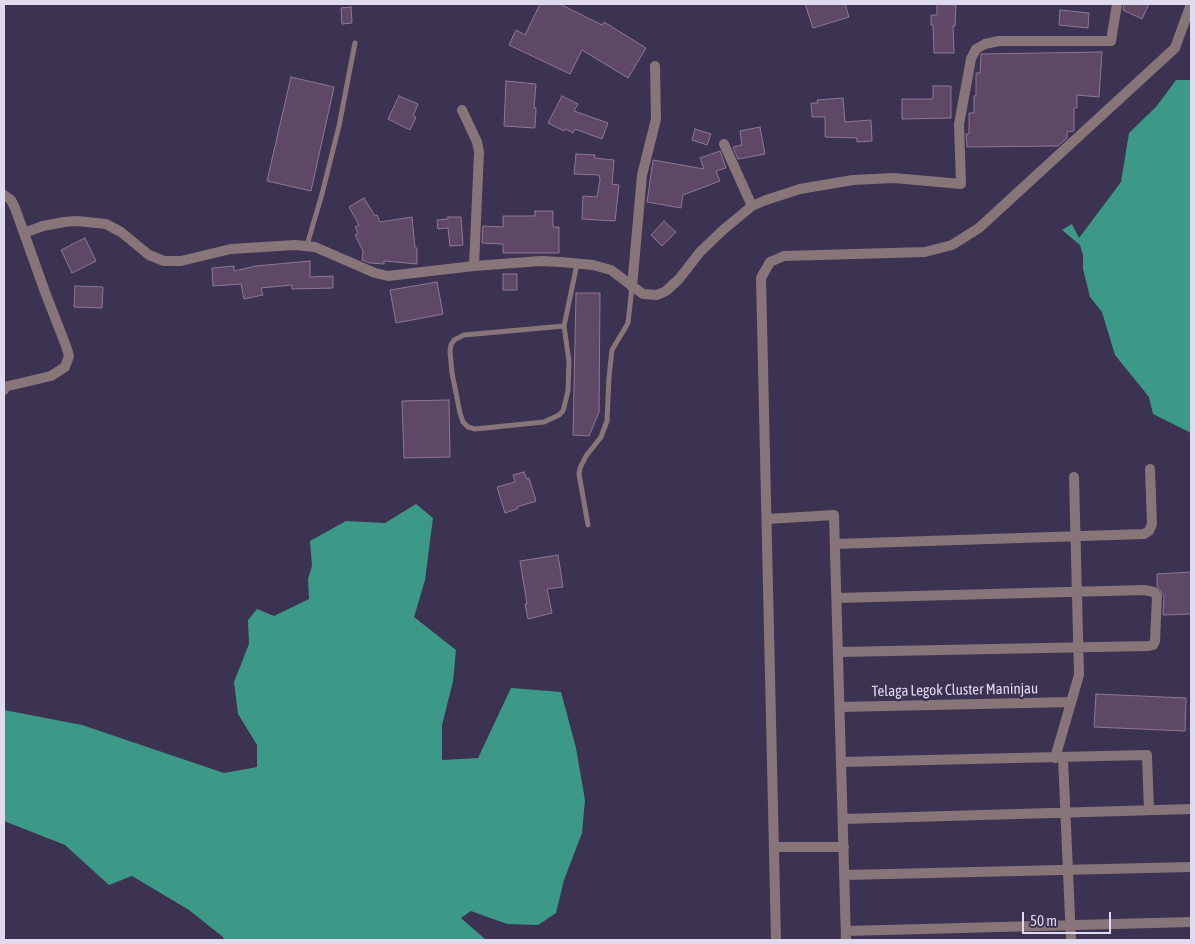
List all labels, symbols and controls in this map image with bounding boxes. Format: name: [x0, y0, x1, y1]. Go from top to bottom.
street label: Telaga Legok Cluster Maninjau: [872, 680, 1038, 700]
scale bar: [1025, 902, 1114, 934]
text: 50 m: [1030, 912, 1057, 929]

